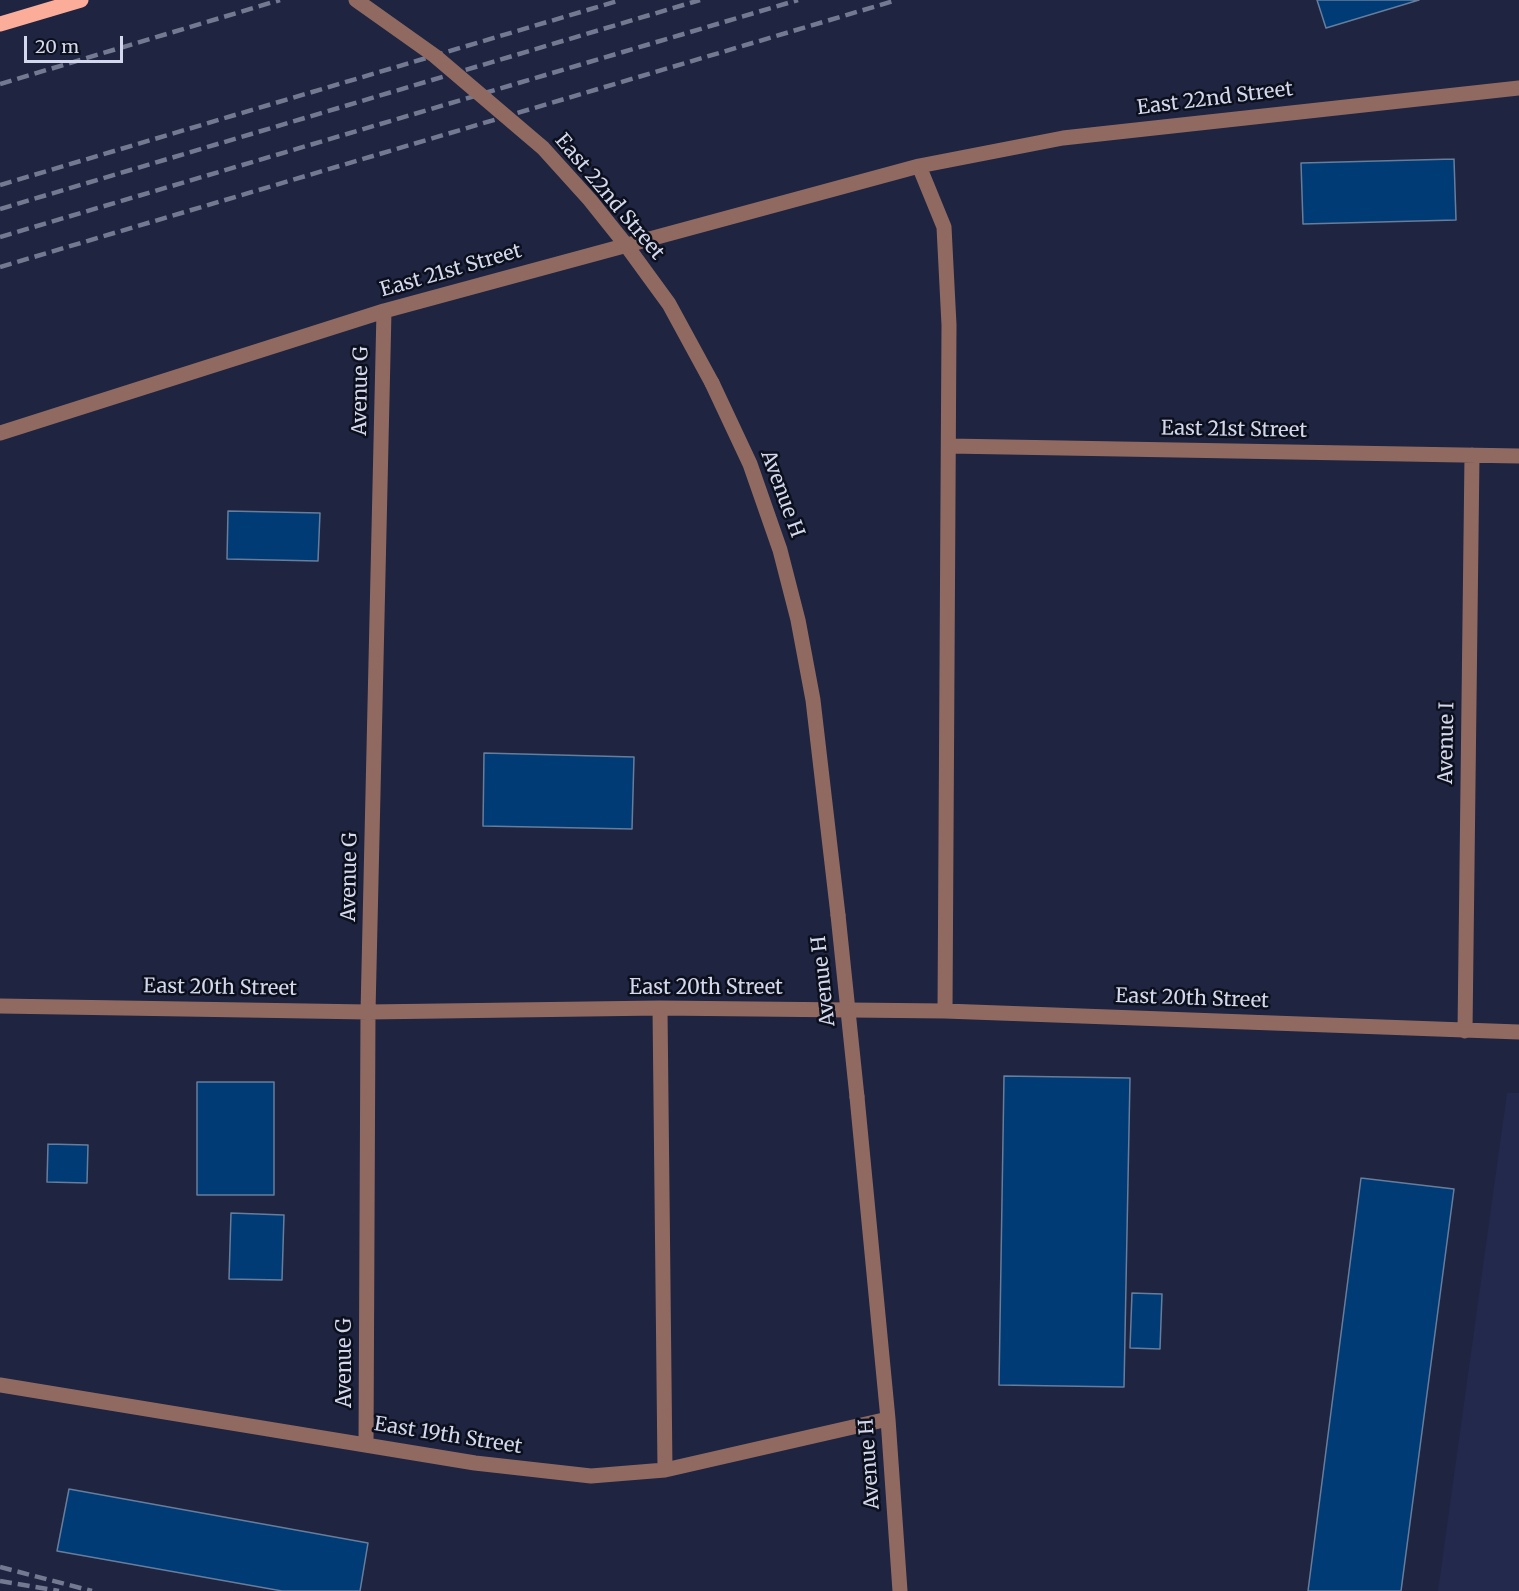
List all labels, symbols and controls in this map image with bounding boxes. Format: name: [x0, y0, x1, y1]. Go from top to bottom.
scale bar: [27, 24, 126, 62]
text: 20 m: [35, 35, 79, 58]
street label: East 22nd Street: [1136, 78, 1294, 120]
street label: East 22nd Street: [549, 129, 669, 265]
street label: East 21st Street: [377, 239, 525, 303]
street label: Avenue G: [348, 346, 374, 436]
street label: East 21st Street: [1161, 417, 1307, 443]
street label: Avenue H: [755, 447, 809, 541]
street label: Avenue I: [1434, 702, 1460, 784]
street label: Avenue G: [337, 832, 363, 922]
street label: Avenue H: [807, 934, 841, 1028]
street label: East 20th Street: [143, 975, 297, 1001]
street label: East 20th Street: [629, 976, 783, 1000]
street label: East 20th Street: [1115, 984, 1269, 1014]
street label: Avenue G: [333, 1318, 357, 1408]
street label: East 19th Street: [372, 1412, 524, 1460]
street label: Avenue H: [855, 1418, 885, 1510]

